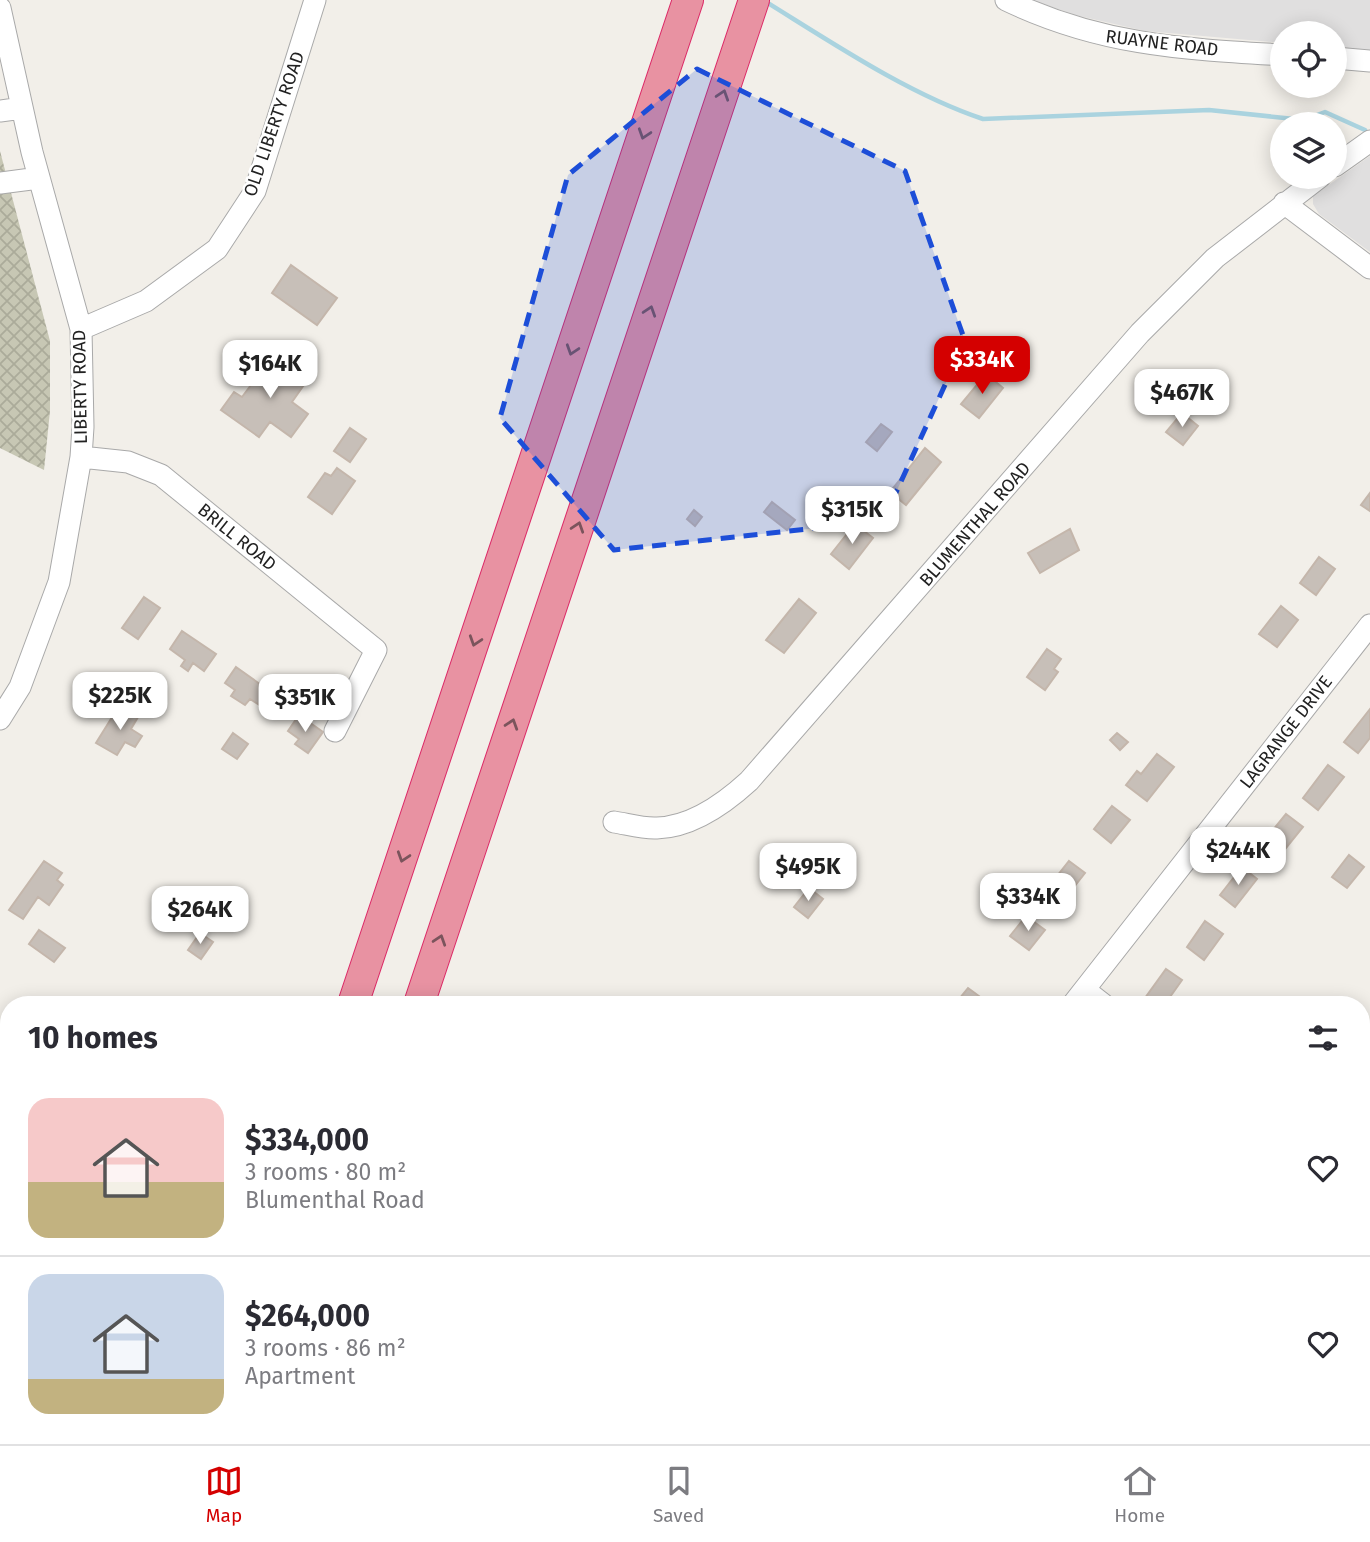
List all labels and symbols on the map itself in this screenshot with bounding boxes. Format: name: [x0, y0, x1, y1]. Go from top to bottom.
street label: RUAYNE ROAD: [1104, 25, 1220, 61]
street label: OLD LIBERTY ROAD: [239, 49, 309, 199]
one-way arrow: [714, 89, 729, 101]
one-way arrow: [637, 128, 652, 140]
one-way arrow: [642, 305, 657, 317]
street label: LIBERTY ROAD: [68, 330, 92, 444]
pin: $334K: [933, 336, 1031, 396]
pin: $164K: [221, 340, 319, 400]
one-way arrow: [565, 344, 580, 356]
pin: $467K: [1133, 370, 1231, 429]
street label: BLUMENTHAL ROAD: [915, 457, 1035, 591]
pin: $315K: [803, 486, 901, 546]
street label: BRILL ROAD: [193, 499, 281, 575]
one-way arrow: [570, 521, 584, 533]
one-way arrow: [468, 635, 483, 647]
street label: LAGRANGE DRIVE: [1235, 671, 1337, 793]
pin: $225K: [71, 672, 169, 732]
pin: $351K: [256, 674, 354, 734]
one-way arrow: [504, 718, 519, 730]
pin: $244K: [1189, 828, 1287, 887]
pin: $495K: [759, 844, 857, 903]
one-way arrow: [396, 851, 411, 863]
pin: $334K: [979, 874, 1077, 933]
pin: $264K: [151, 886, 249, 946]
one-way arrow: [432, 934, 446, 946]

